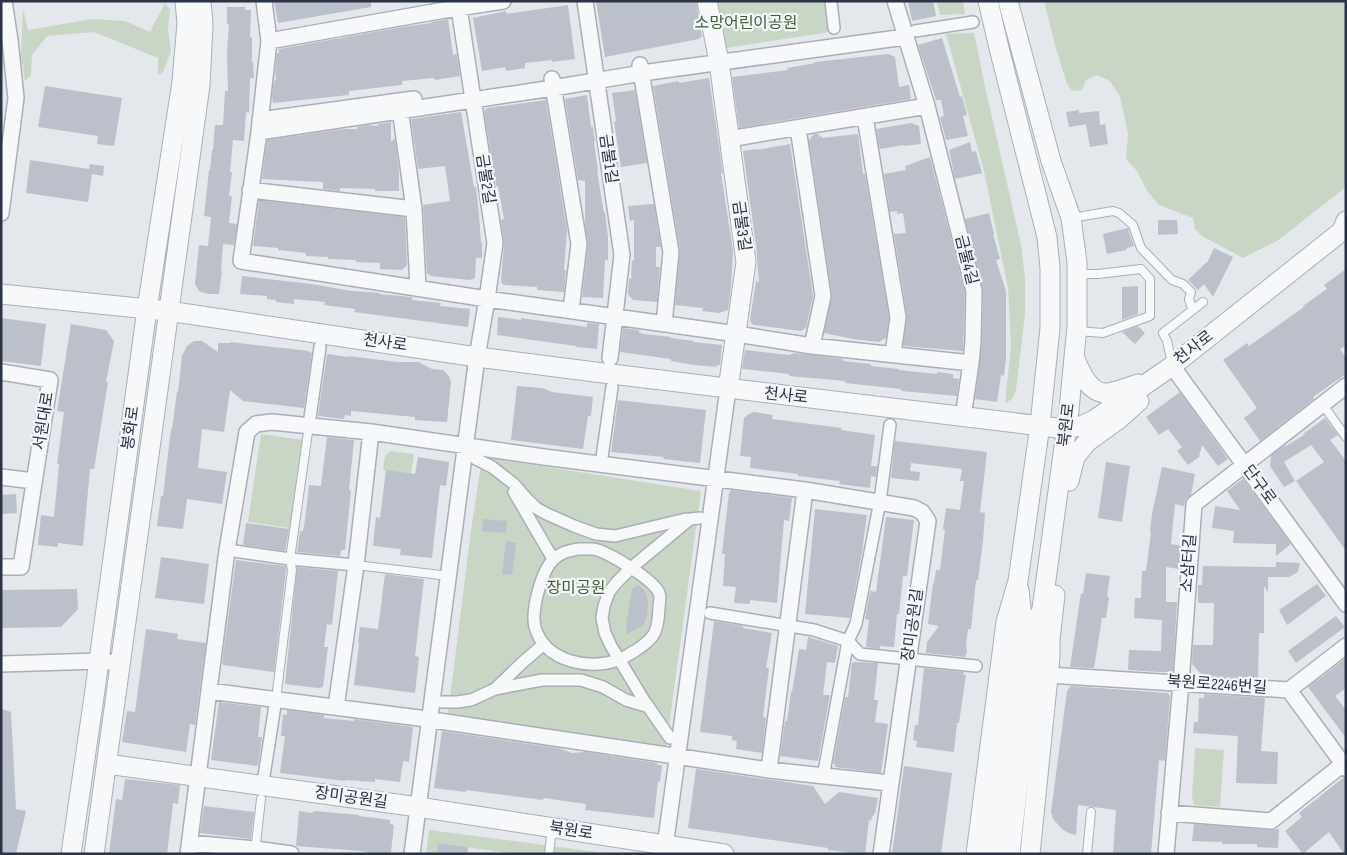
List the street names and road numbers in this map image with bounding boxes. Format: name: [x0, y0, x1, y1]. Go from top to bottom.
street label: 금불1길: [595, 133, 621, 185]
street label: 금불2길: [472, 152, 498, 206]
street label: 금불3길: [728, 199, 754, 253]
street label: 금불4길: [951, 233, 981, 287]
street label: 천사로: [1171, 327, 1217, 369]
street label: 천사로: [362, 331, 408, 356]
street label: 천사로: [763, 384, 809, 408]
street label: 서원대로: [30, 390, 58, 452]
street label: 북원로: [1055, 402, 1079, 448]
street label: 봉화로: [119, 405, 144, 451]
street label: 단구로: [1238, 462, 1280, 509]
street label: 소삼터길: [1177, 533, 1201, 593]
street label: 장미공원길: [898, 587, 928, 663]
street label: 북원로2246번길: [1166, 672, 1268, 698]
street label: 장미공원길: [313, 783, 389, 813]
street label: 북원로: [548, 818, 595, 844]

